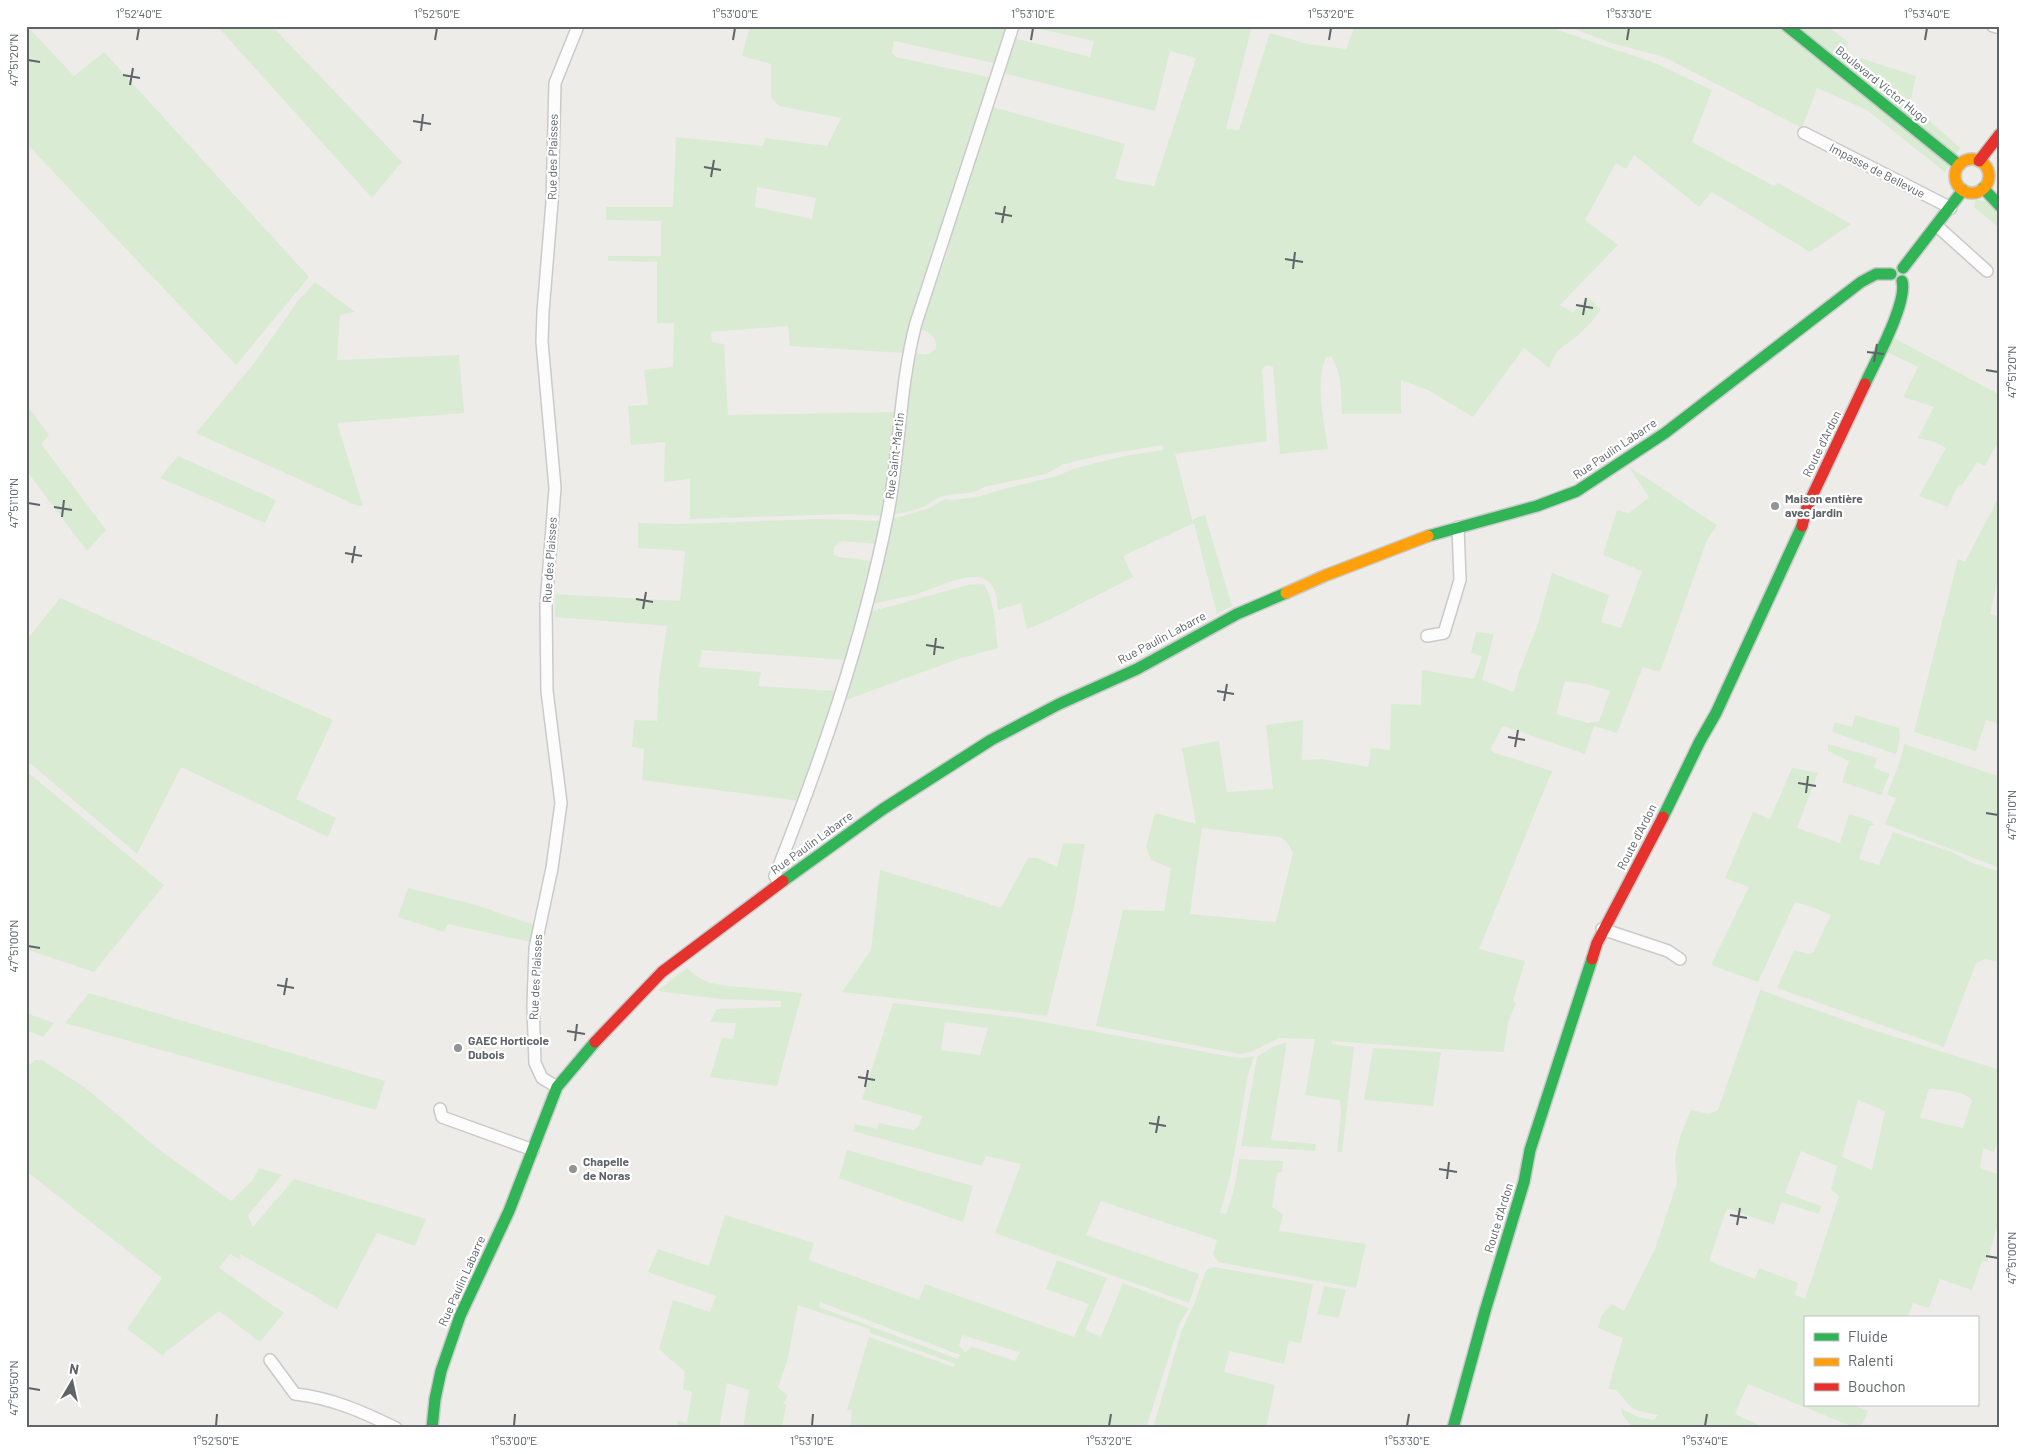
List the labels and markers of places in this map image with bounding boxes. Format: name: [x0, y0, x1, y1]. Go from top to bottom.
place label: Maison entière avec jardin: [1785, 491, 1863, 519]
marker: Maison entière avec jardin: [1769, 500, 1781, 512]
place label: GAEC Horticole Dubois: [468, 1033, 549, 1061]
marker: GAEC Horticole Dubois: [452, 1042, 464, 1054]
place label: Chapelle de Noras: [583, 1154, 630, 1182]
marker: Chapelle de Noras: [567, 1163, 579, 1175]

